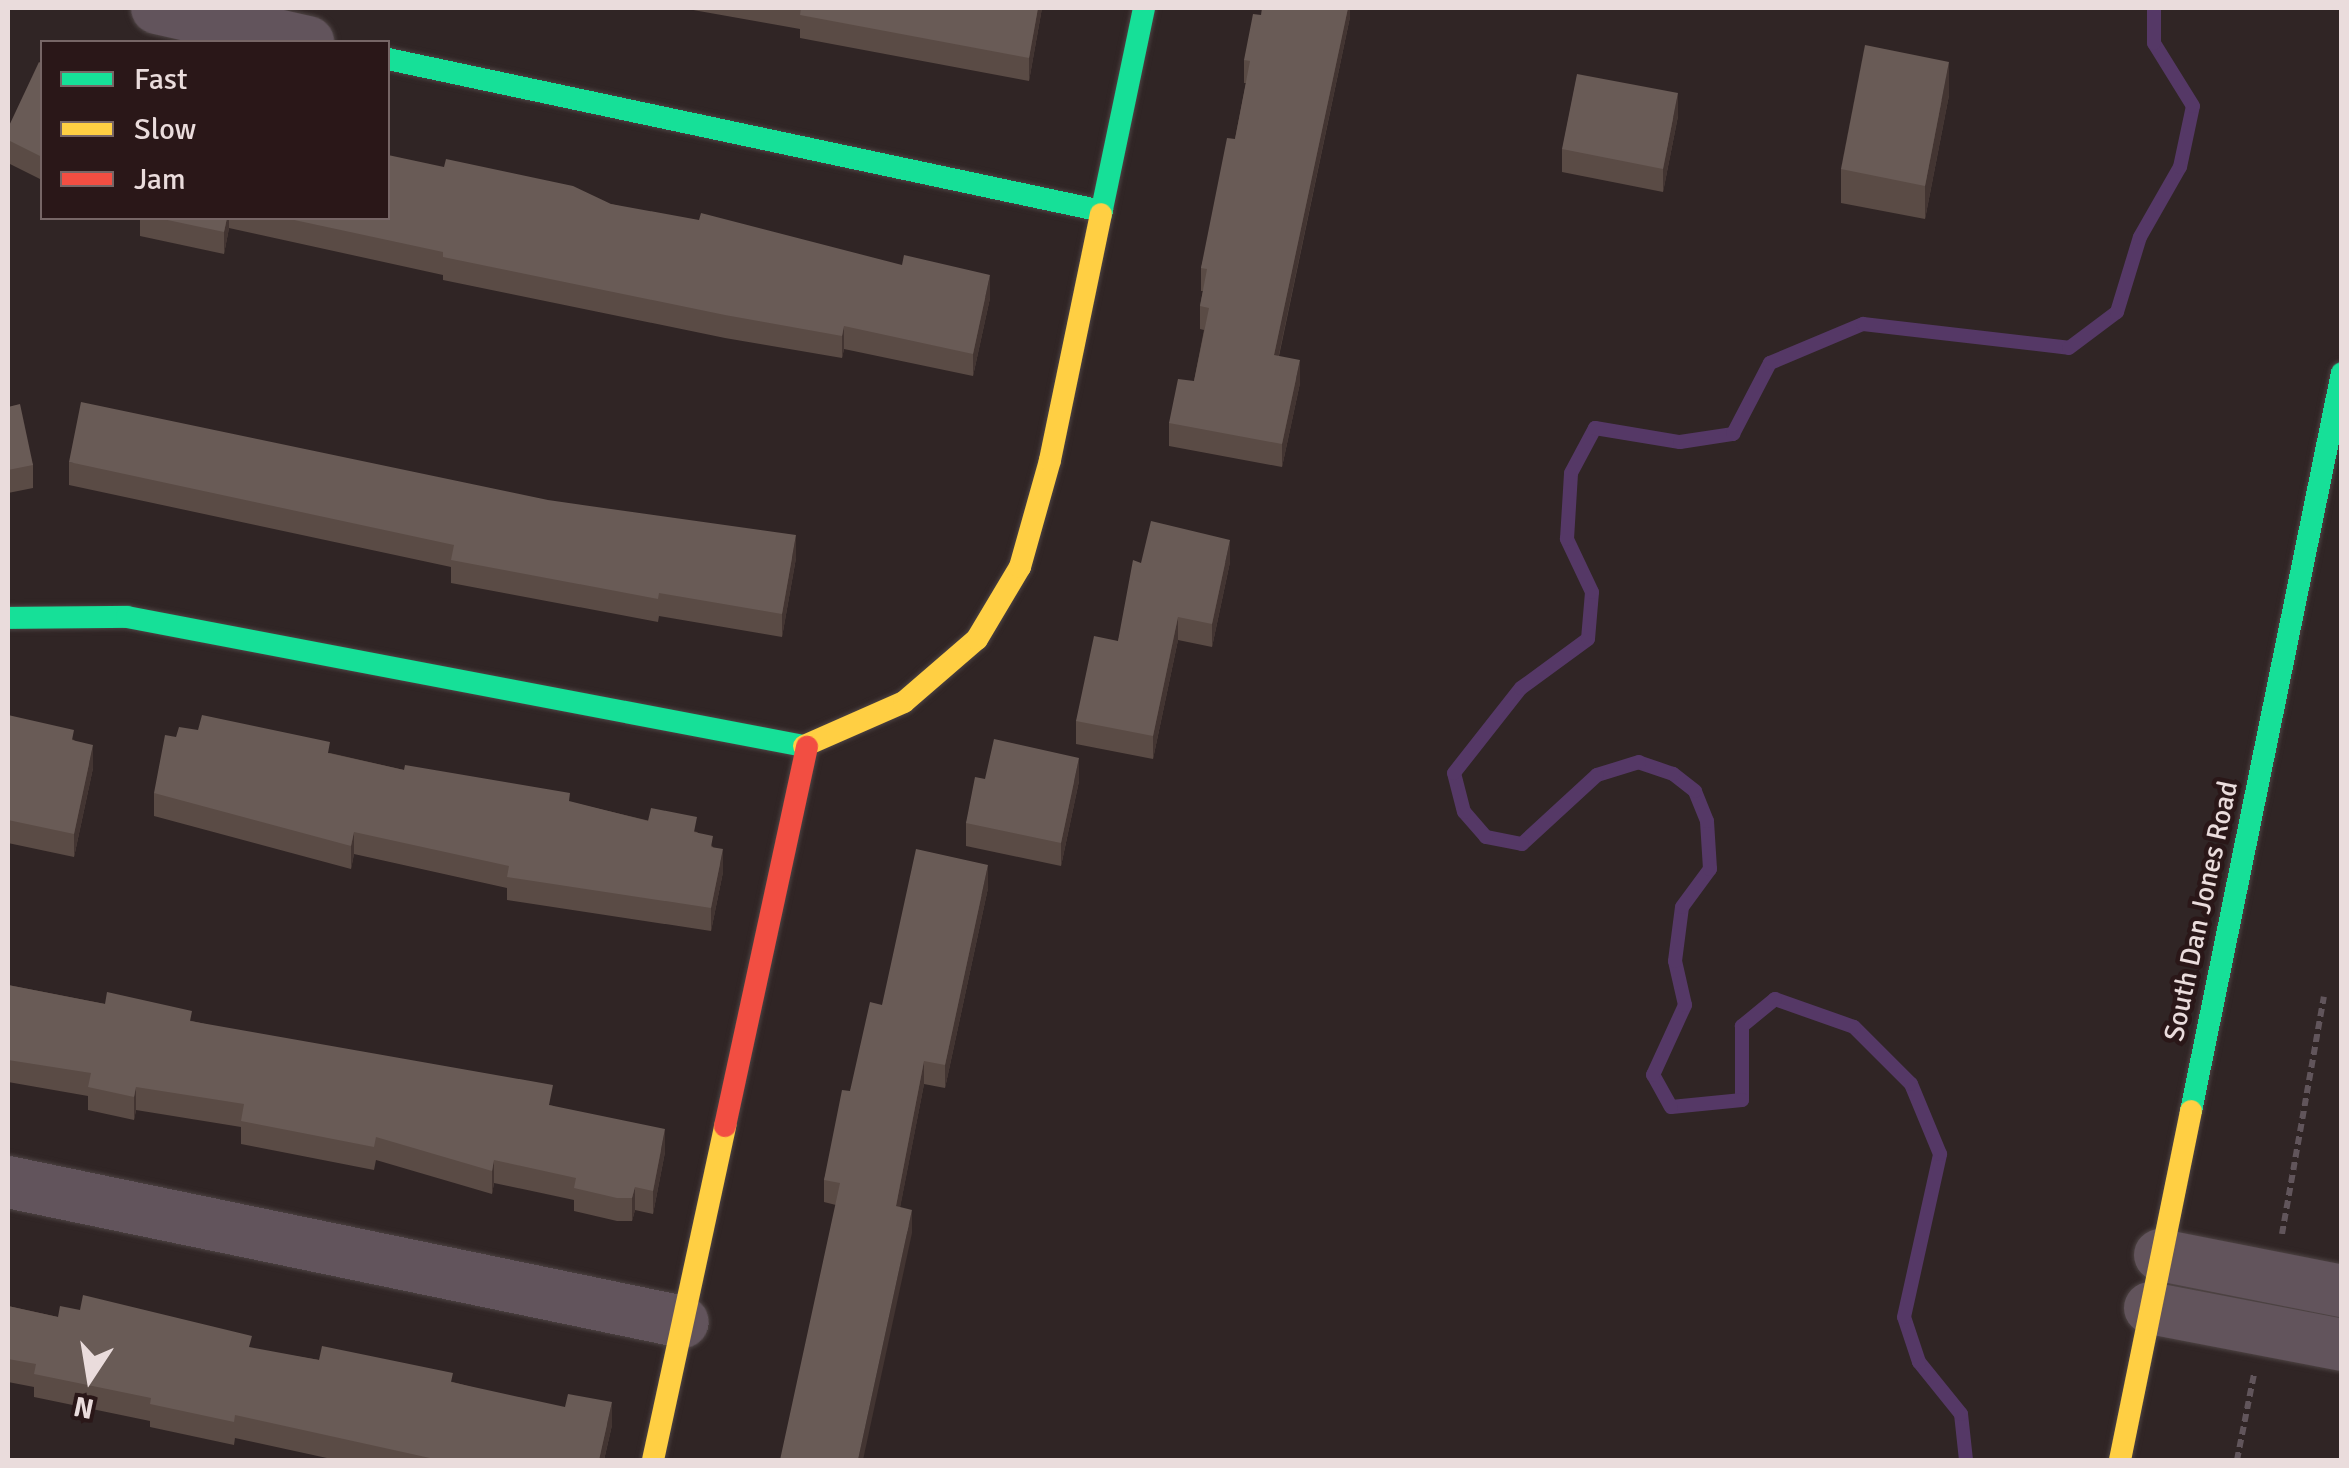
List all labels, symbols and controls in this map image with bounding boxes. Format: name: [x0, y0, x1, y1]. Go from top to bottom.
legend: [40, 40, 390, 220]
text: Fast: [134, 61, 187, 98]
text: Slow: [134, 111, 196, 148]
text: Jam: [134, 161, 186, 198]
street label: South Dan Jones Road: [2157, 778, 2245, 1044]
north arrow: [40, 1328, 140, 1428]
text: N: [71, 1389, 97, 1426]

